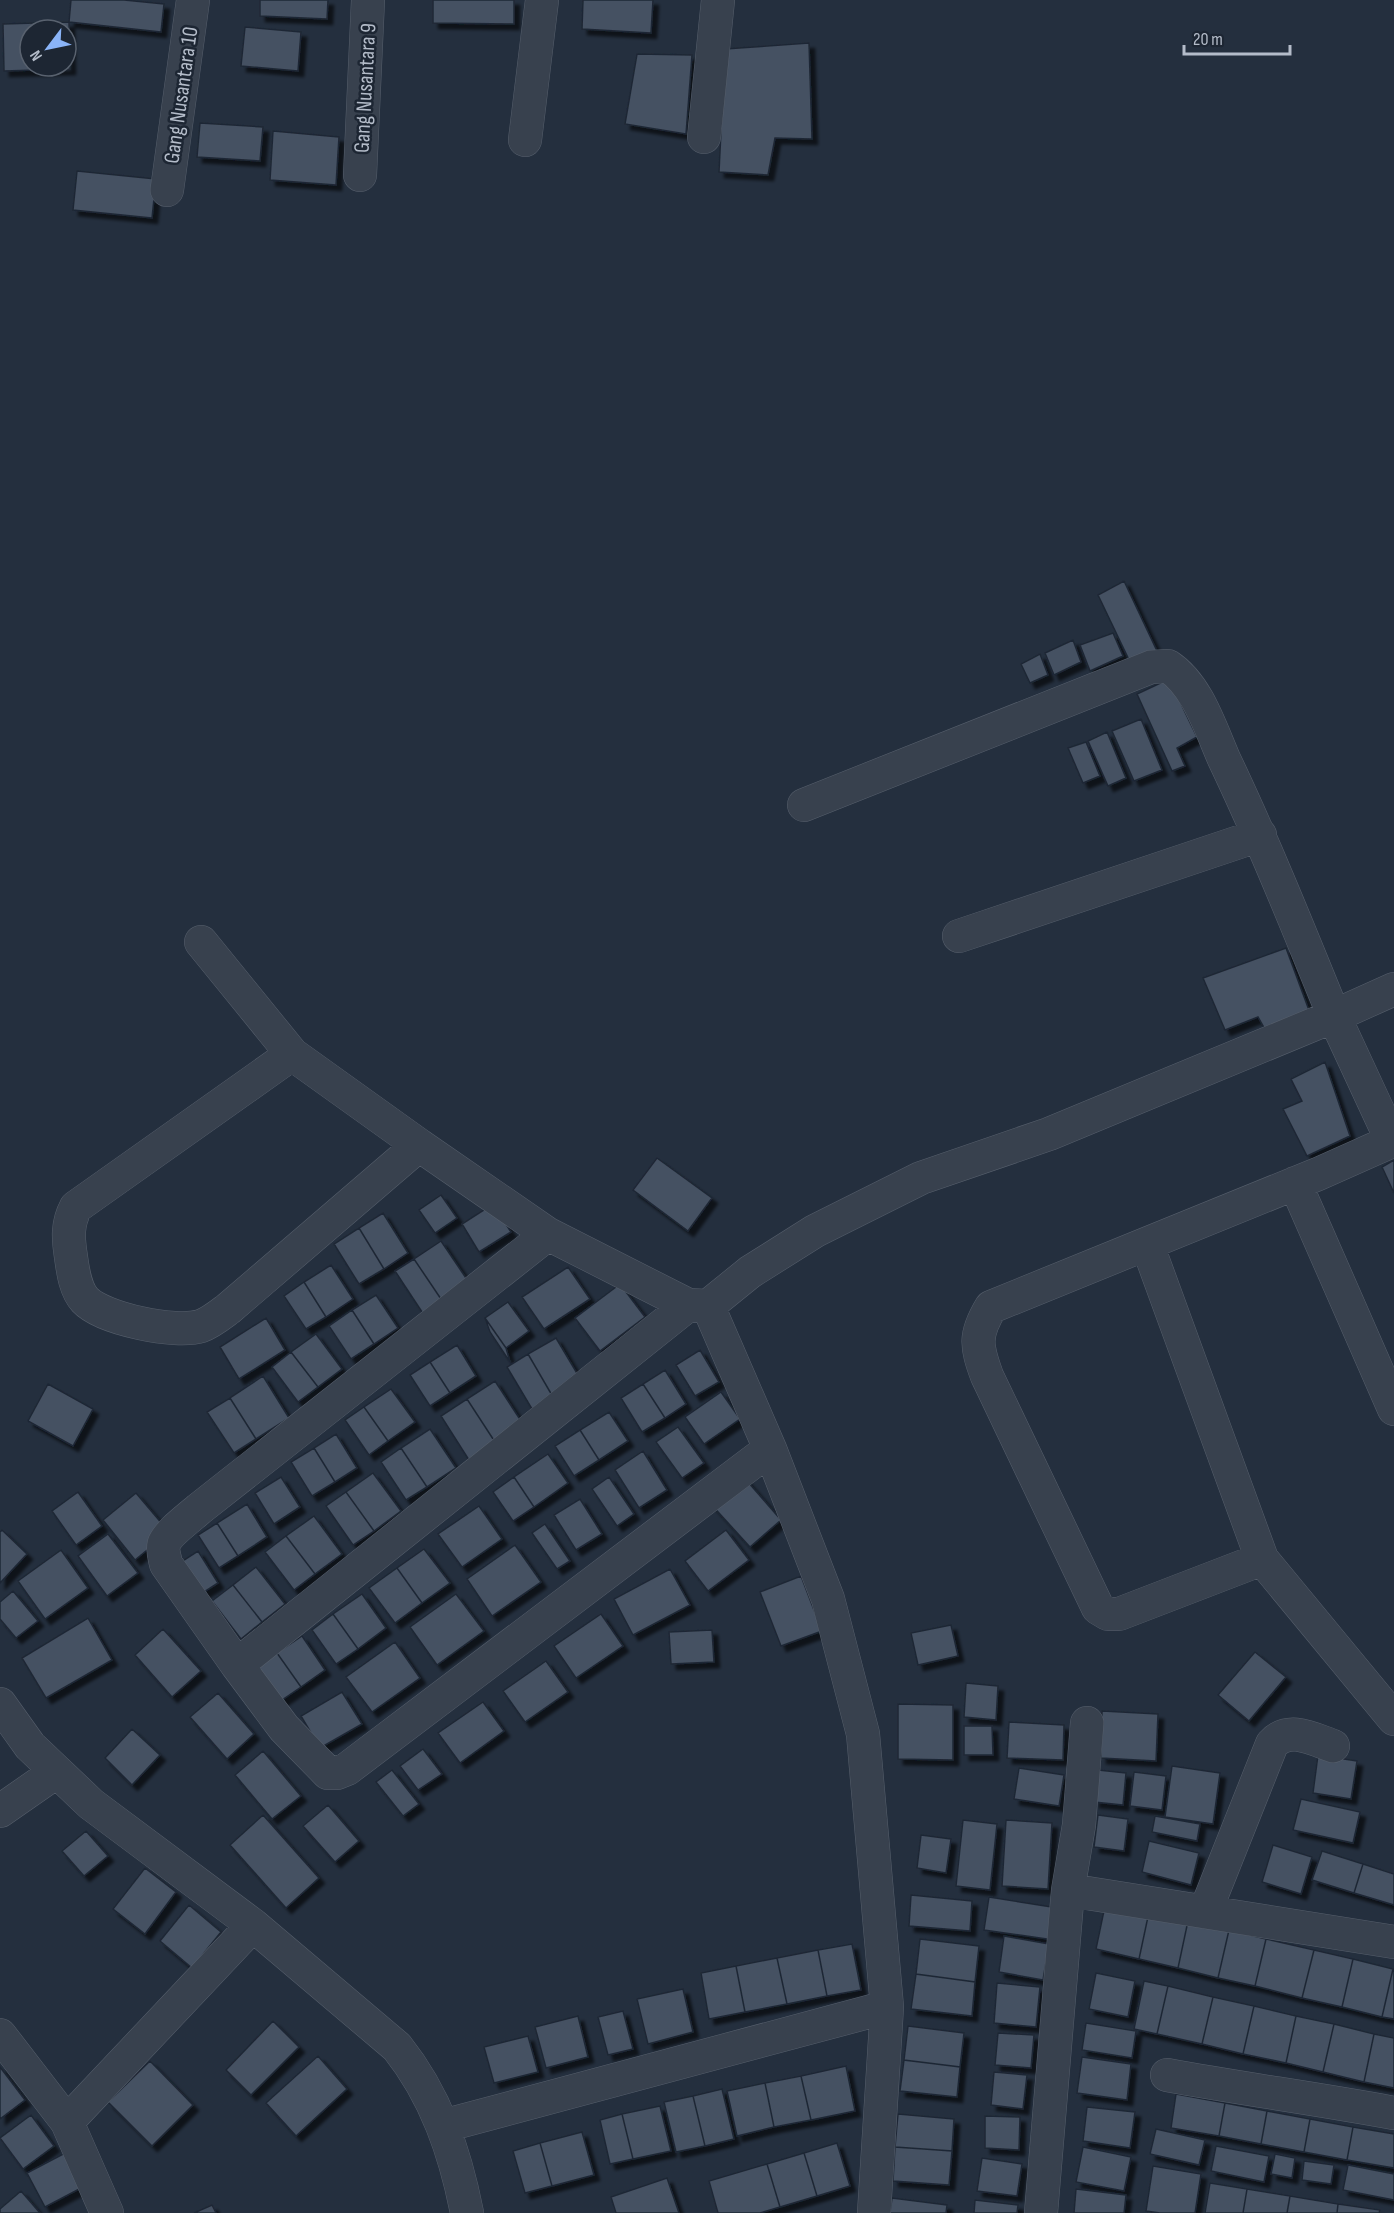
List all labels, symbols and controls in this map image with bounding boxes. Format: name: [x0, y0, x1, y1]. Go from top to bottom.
north arrow: [18, 18, 78, 78]
scale bar: [1184, 18, 1290, 56]
street label: Gang Nusantara 9: [349, 22, 382, 154]
street label: Gang Nusantara 10: [159, 25, 204, 165]
text: 20 m: [1193, 29, 1223, 50]
text: N: [26, 46, 47, 64]

